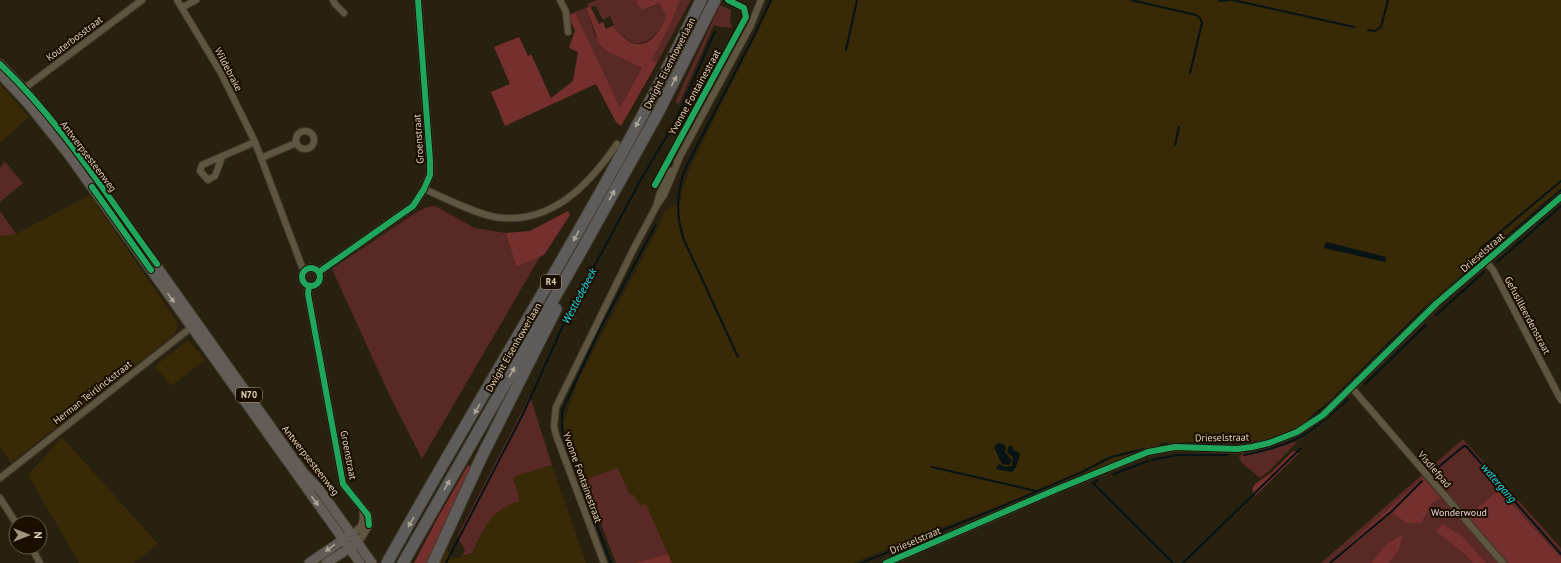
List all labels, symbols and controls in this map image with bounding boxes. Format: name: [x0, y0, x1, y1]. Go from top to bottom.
street label: Kouterbosstraat: [43, 13, 106, 64]
street label: Dwight Eisenhowerlaan: [641, 15, 698, 111]
street label: Wildebrake: [212, 45, 246, 93]
street label: Yvonne Fontainestraat: [666, 47, 724, 137]
one-way arrow: [671, 75, 678, 86]
street label: Groenstraat: [410, 113, 427, 164]
one-way arrow: [635, 116, 642, 128]
street label: Antwerpsesteenweg: [58, 118, 120, 194]
one-way arrow: [609, 189, 616, 201]
street label: Drieselstraat: [1458, 229, 1508, 275]
one-way arrow: [573, 230, 580, 242]
water label: Westledebeek: [559, 265, 600, 326]
street label: Gefusilleerdenstraat: [1502, 274, 1554, 357]
road number: R4: [541, 275, 561, 289]
one-way arrow: [167, 293, 175, 304]
street label: Dwight Eisenhowerlaan: [483, 300, 544, 394]
street label: Herman Teirlinckstraat: [50, 357, 135, 427]
one-way arrow: [509, 366, 516, 378]
road number: N70: [236, 388, 262, 402]
one-way arrow: [473, 403, 480, 415]
street label: Antwerpsesteenweg: [279, 423, 342, 498]
street label: Groenstraat: [337, 429, 360, 481]
street label: Yvonne Fontainestraat: [560, 430, 605, 525]
street label: Drieselstraat: [1195, 431, 1250, 444]
street label: Visdiefpad: [1414, 447, 1454, 490]
water label: watergang: [1478, 461, 1520, 506]
one-way arrow: [444, 479, 451, 491]
one-way arrow: [311, 495, 320, 506]
park label: Wonderwoud: [1431, 506, 1487, 519]
north arrow: [8, 515, 48, 555]
one-way arrow: [408, 516, 415, 528]
street label: Drieselstraat: [888, 524, 943, 557]
text: N: [31, 531, 45, 539]
one-way arrow: [325, 543, 335, 551]

